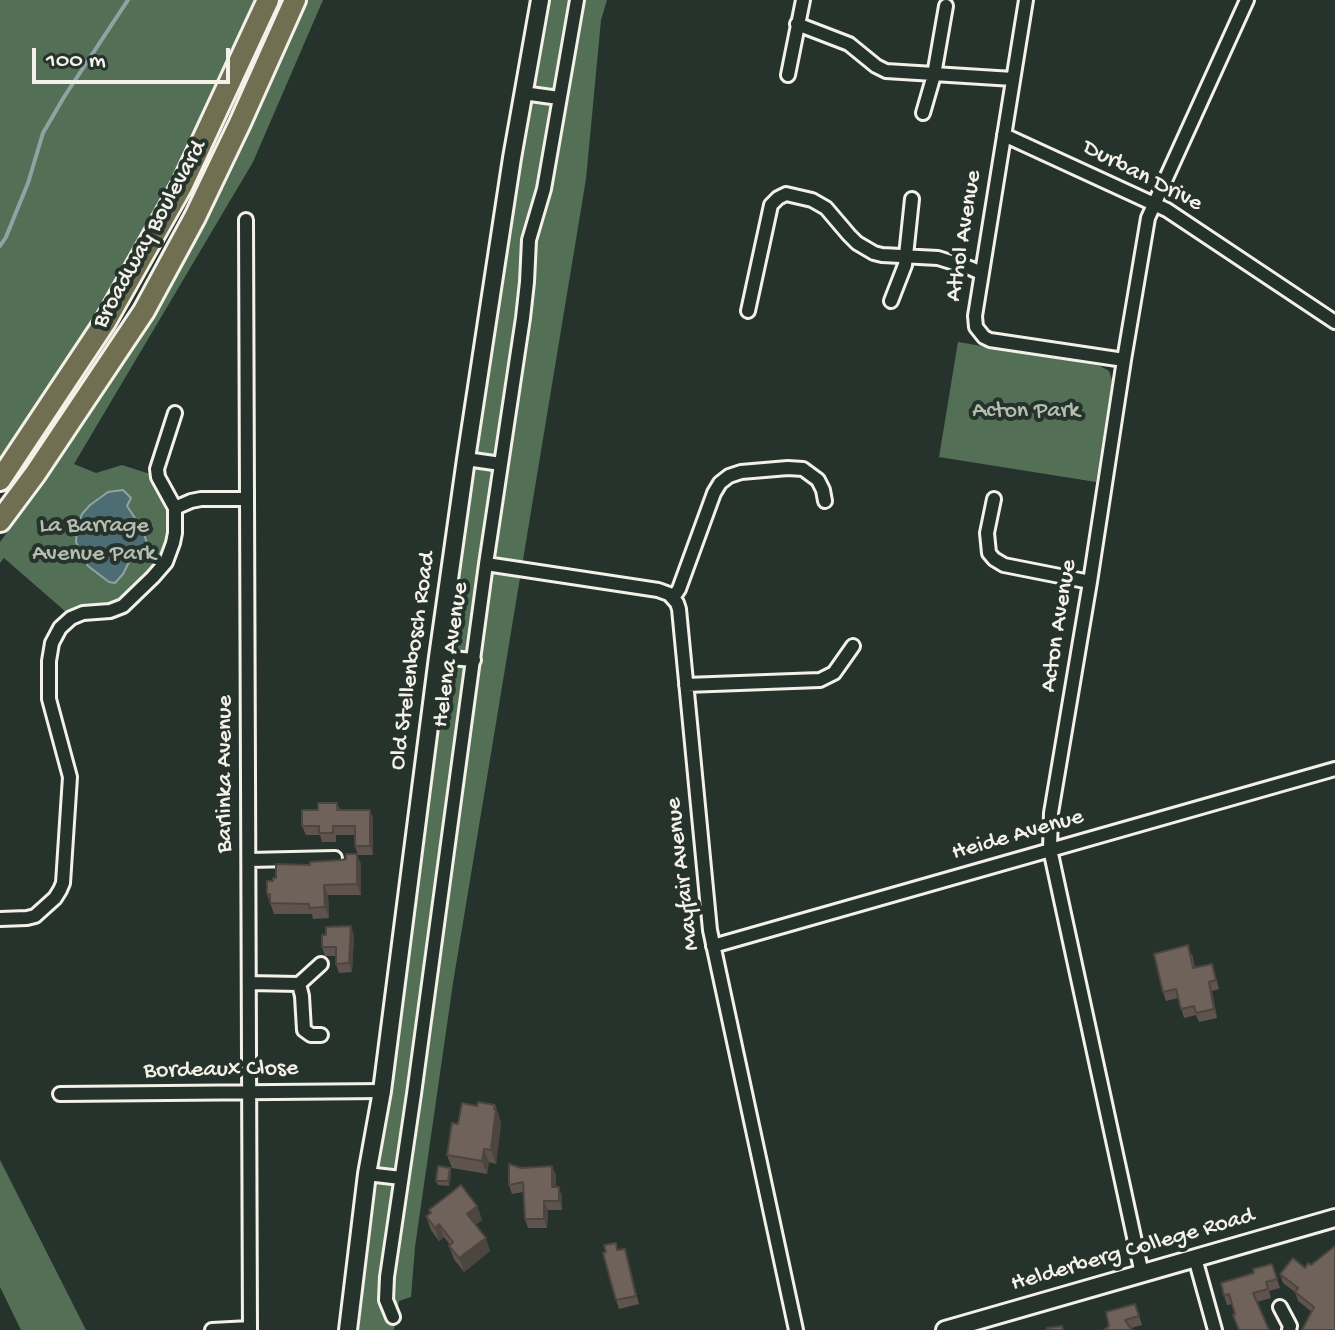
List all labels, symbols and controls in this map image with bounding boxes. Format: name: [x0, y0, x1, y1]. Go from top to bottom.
scale bar: [36, 32, 234, 82]
text: 100 m: [46, 47, 106, 76]
street label: Durban Drive: [1077, 134, 1207, 220]
street label: Broadway Boulevard: [87, 136, 215, 334]
street label: Athol Avenue: [940, 168, 990, 304]
park label: Acton Park: [972, 398, 1080, 426]
park label: La Barrage Avenue Park: [32, 513, 156, 569]
street label: Old Stellenbosch Road: [384, 550, 444, 772]
street label: Acton Avenue: [1035, 558, 1085, 694]
street label: Helena Avenue: [428, 581, 476, 729]
street label: Barlinka Avenue: [212, 695, 240, 853]
street label: Mayfair Avenue: [660, 796, 708, 952]
street label: Heide Avenue: [949, 803, 1087, 869]
street label: Bordeaux Close: [143, 1055, 299, 1087]
street label: Helderberg College Road: [1008, 1202, 1258, 1300]

